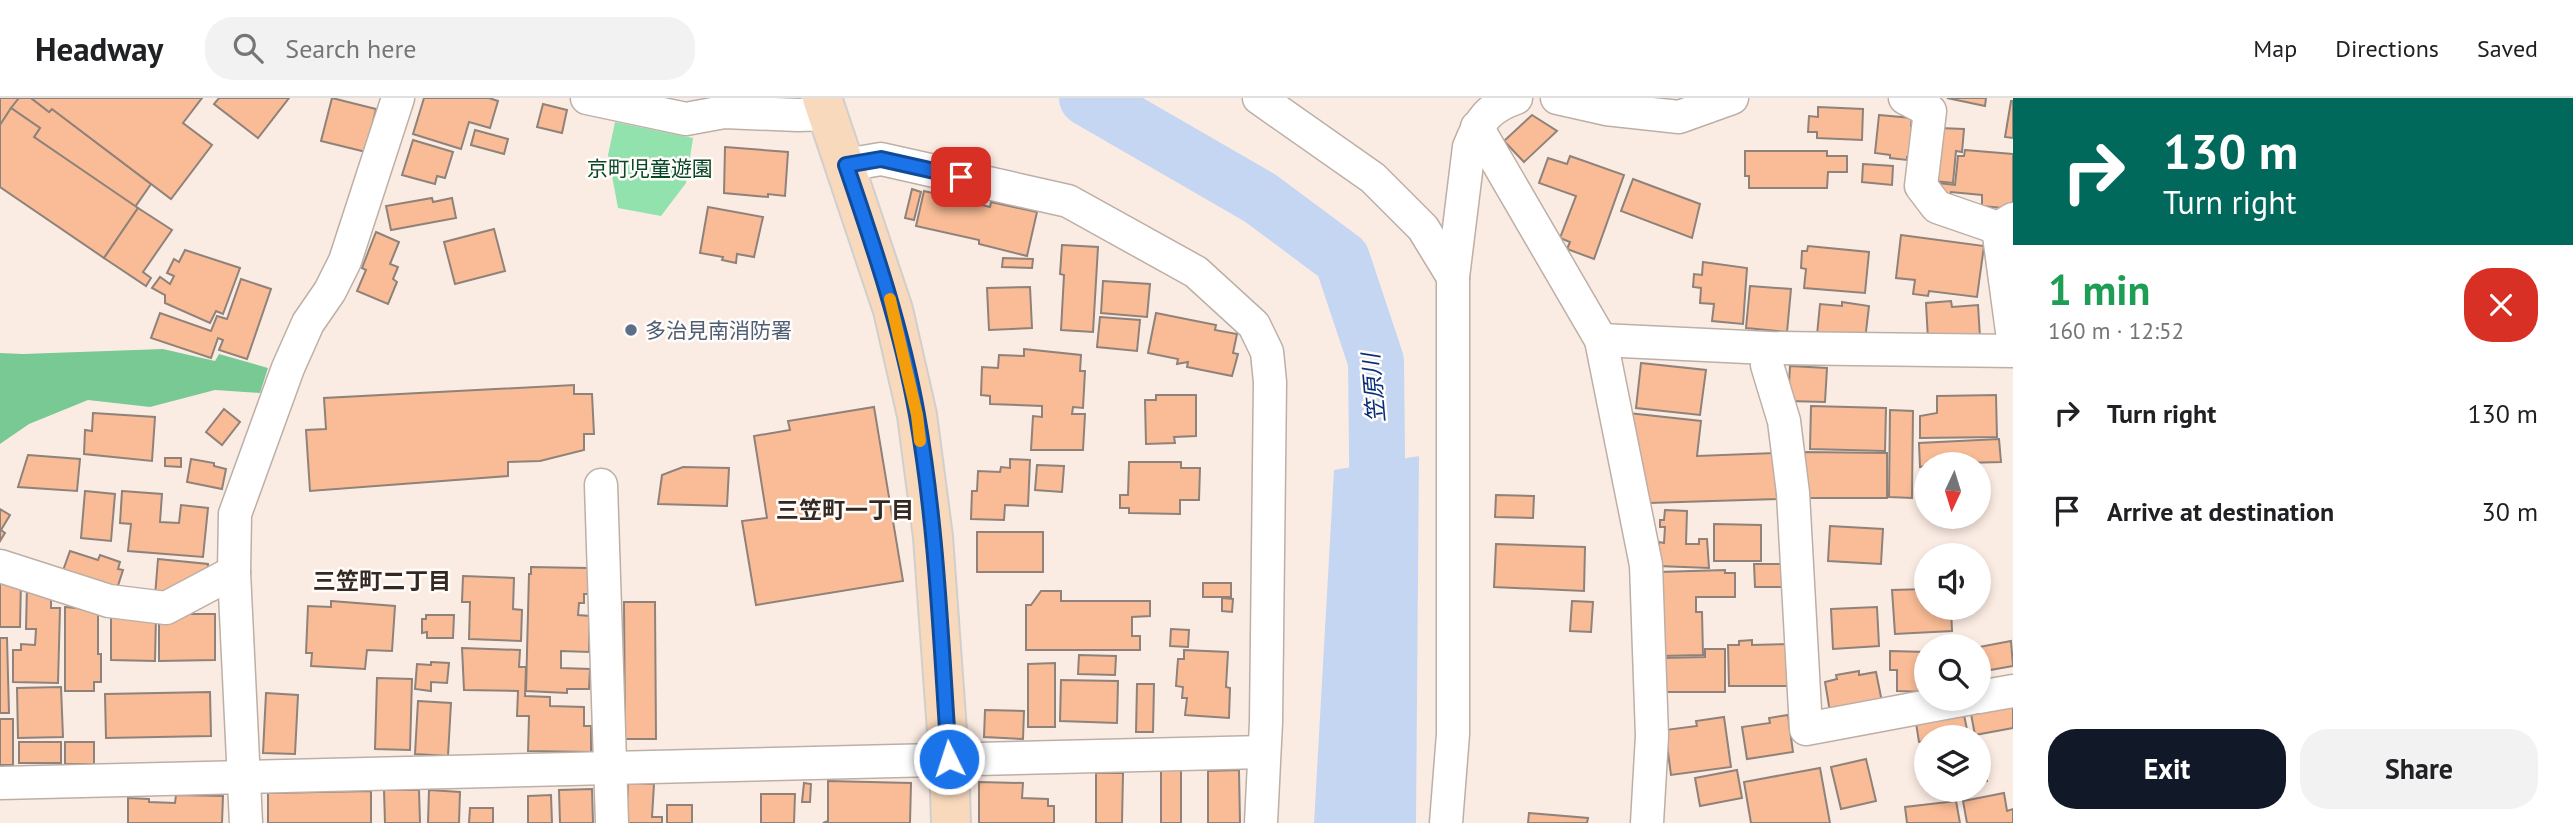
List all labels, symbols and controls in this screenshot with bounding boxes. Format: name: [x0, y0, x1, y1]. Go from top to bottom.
search box: [205, 17, 695, 80]
text: Headway: [35, 27, 163, 70]
icon: search: [229, 29, 267, 67]
text: Search here: [285, 32, 416, 65]
text: Map: [2253, 33, 2297, 64]
text: Directions: [2335, 33, 2439, 64]
text: Saved: [2477, 33, 2538, 64]
text: 130 m: [2163, 119, 2298, 183]
icon: right: [2048, 126, 2139, 217]
pin: [931, 147, 991, 207]
park label: 京町児童遊園: [587, 155, 713, 182]
icon: arrive: [942, 158, 980, 196]
text: Turn right: [2163, 181, 2297, 223]
text: 1 min: [2048, 262, 2150, 317]
button: close: [2464, 268, 2538, 342]
text: 160 m · 12:52: [2048, 316, 2184, 345]
place label: 多治見南消防署: [645, 317, 792, 344]
marker: 多治見南消防署: [623, 322, 639, 338]
water label: 笠原川: [1355, 349, 1390, 424]
icon: right: [2048, 394, 2086, 432]
text: Turn right: [2107, 397, 2216, 430]
text: 130 m: [2467, 397, 2538, 430]
north arrow: [1914, 452, 1992, 528]
map controls: [1914, 452, 1991, 802]
icon: arrive: [2048, 492, 2086, 530]
district label: 三笠町一丁目: [776, 495, 914, 524]
text: Arrive at destination: [2107, 495, 2334, 528]
text: 30 m: [2482, 495, 2538, 528]
button: sound: [1914, 543, 1991, 620]
district label: 三笠町二丁目: [313, 566, 451, 595]
button: search: [1914, 634, 1991, 711]
position arrow: [912, 722, 986, 796]
button: layers: [1914, 725, 1991, 802]
button: Exit: [2048, 729, 2286, 809]
button: Share: [2300, 729, 2538, 809]

